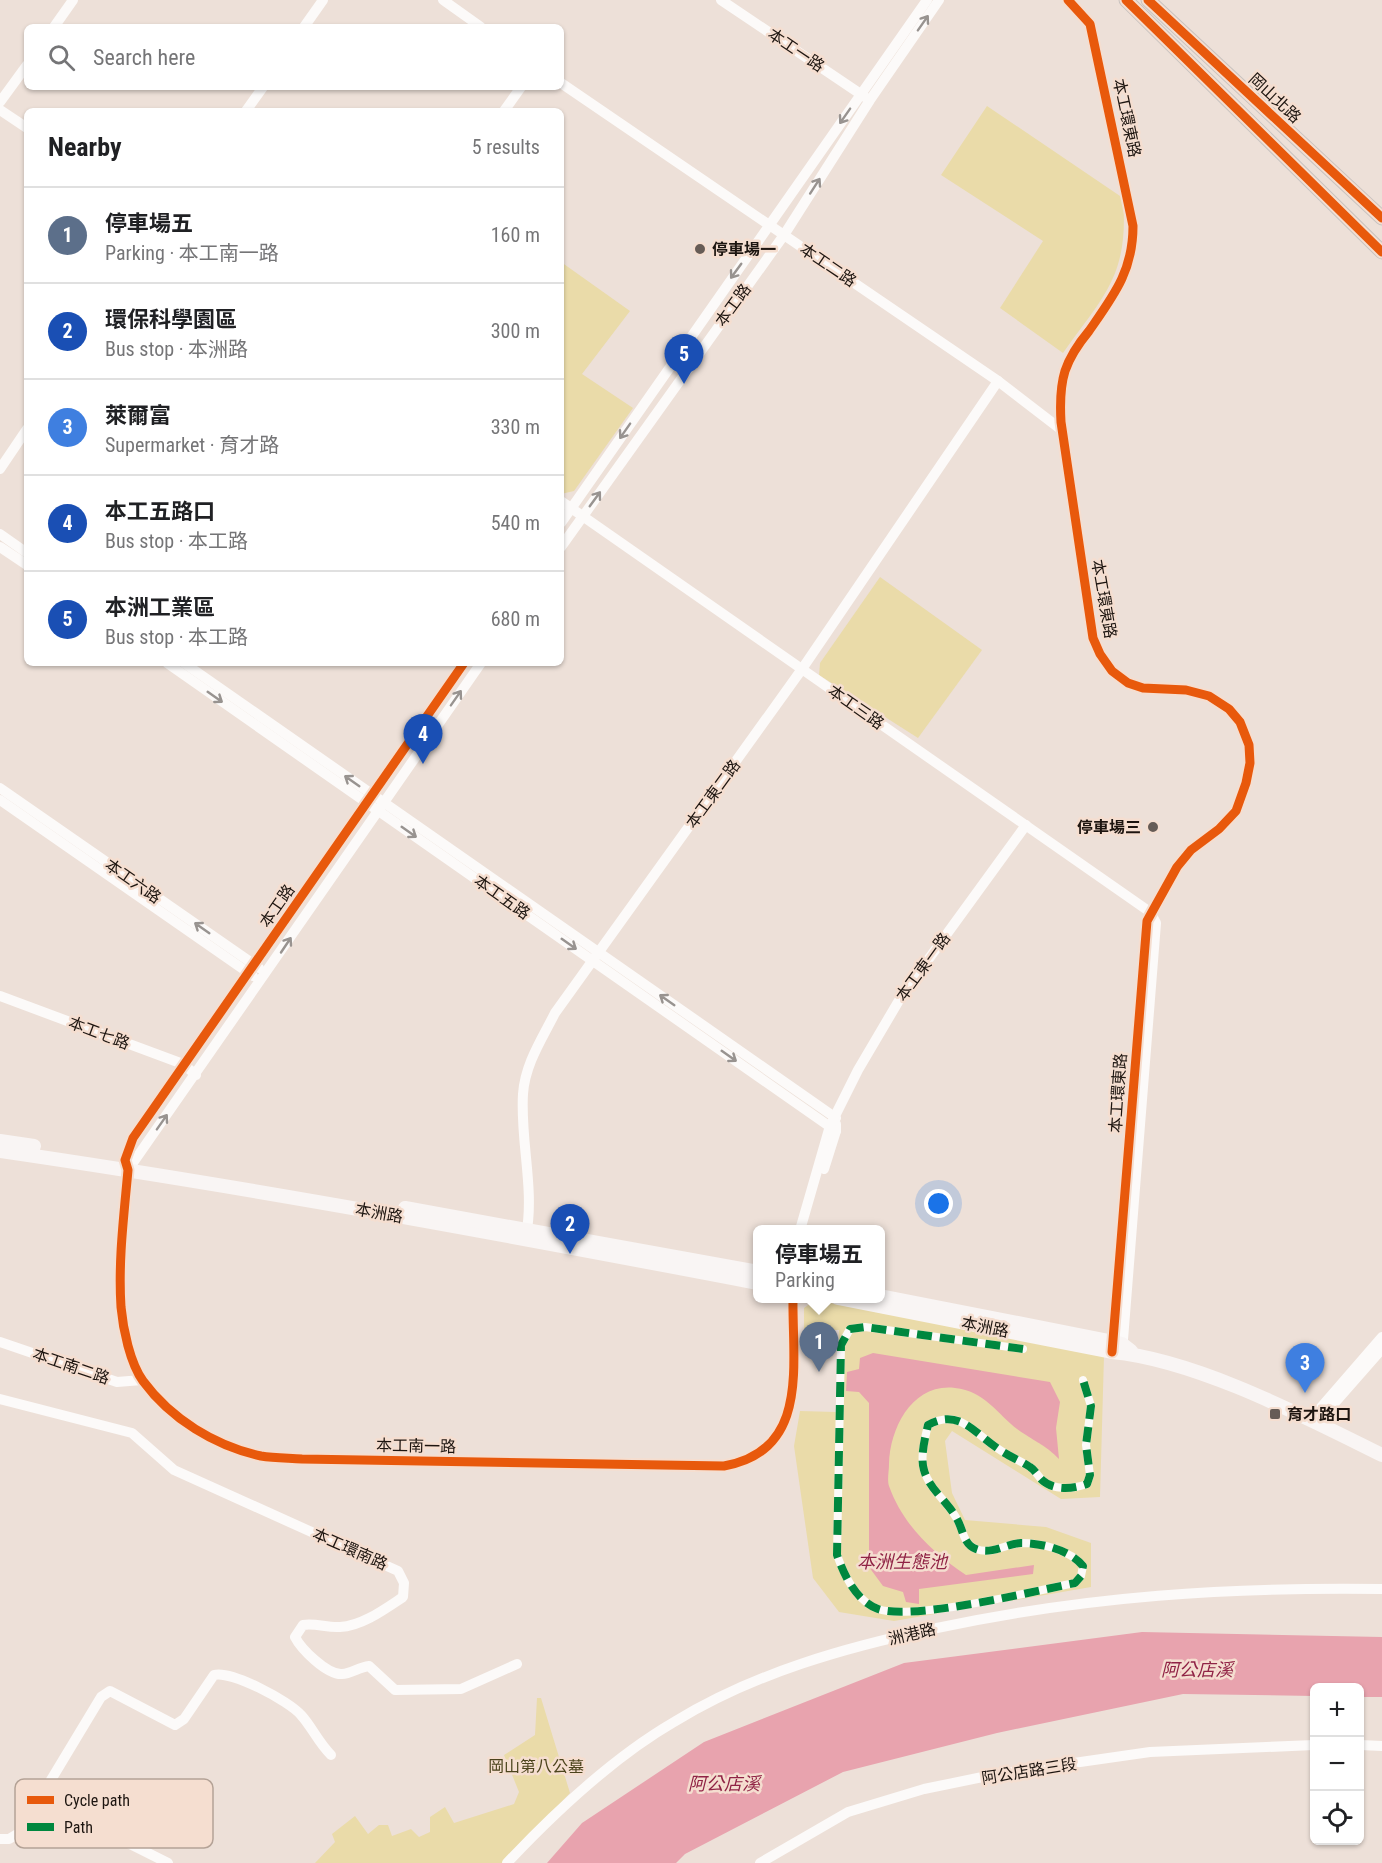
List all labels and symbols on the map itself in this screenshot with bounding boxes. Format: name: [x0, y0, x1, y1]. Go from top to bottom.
one-way arrow: [917, 16, 929, 32]
street label: 本工一路: [764, 24, 828, 76]
street label: 岡山北路: [1245, 69, 1305, 127]
street label: 本工環東路: [1109, 77, 1145, 159]
one-way arrow: [839, 108, 851, 124]
one-way arrow: [810, 178, 822, 195]
street label: 本工二路: [796, 239, 860, 291]
place label: 停車場一: [712, 240, 776, 259]
marker: 停車場一: [693, 242, 707, 256]
one-way arrow: [730, 263, 742, 279]
street label: 本工路: [711, 280, 755, 330]
pin: 5: [664, 334, 704, 384]
one-way arrow: [619, 423, 631, 439]
one-way arrow: [588, 491, 601, 507]
street label: 本工環東路: [1088, 558, 1120, 640]
street label: 本工三路: [824, 681, 888, 733]
one-way arrow: [206, 690, 222, 703]
one-way arrow: [450, 690, 462, 707]
pin: 4: [404, 714, 442, 764]
street label: 本工東二路: [682, 756, 744, 832]
one-way arrow: [345, 775, 361, 787]
place label: 停車場三: [1077, 818, 1141, 837]
marker: 停車場三: [1146, 820, 1160, 834]
one-way arrow: [400, 826, 416, 838]
street label: 本工六路: [101, 855, 165, 907]
street label: 本工五路: [470, 871, 534, 923]
street label: 本工路: [255, 881, 299, 931]
one-way arrow: [194, 922, 210, 934]
street label: 本工東一路: [892, 929, 954, 1005]
one-way arrow: [280, 938, 292, 954]
one-way arrow: [560, 938, 576, 950]
one-way arrow: [660, 994, 676, 1006]
street label: 本工七路: [66, 1013, 132, 1053]
one-way arrow: [720, 1050, 736, 1062]
street label: 本工環東路: [1106, 1052, 1130, 1134]
one-way arrow: [156, 1115, 168, 1131]
your location: [924, 1189, 953, 1218]
street label: 本洲路: [354, 1199, 404, 1227]
pin: 2: [550, 1204, 590, 1254]
street label: 本洲路: [960, 1313, 1010, 1341]
pin: 1: [800, 1322, 838, 1372]
street label: 本工南二路: [30, 1344, 112, 1388]
pin: 3: [1286, 1344, 1324, 1393]
place label: 育才路口: [1287, 1405, 1351, 1424]
marker: 育才路口: [1268, 1407, 1282, 1421]
street label: 本工南一路: [376, 1436, 456, 1456]
street label: 本工環南路: [310, 1524, 390, 1574]
water label: 本洲生態池: [857, 1551, 949, 1572]
street label: 洲港路: [886, 1619, 938, 1649]
water label: 阿公店溪: [1161, 1659, 1236, 1680]
street label: 阿公店路三段: [980, 1754, 1078, 1788]
park label: 岡山第八公墓: [488, 1757, 584, 1776]
water label: 阿公店溪: [688, 1773, 763, 1794]
legend: [15, 1779, 213, 1848]
text: Cycle path: [64, 1791, 130, 1810]
text: Path: [64, 1818, 93, 1837]

